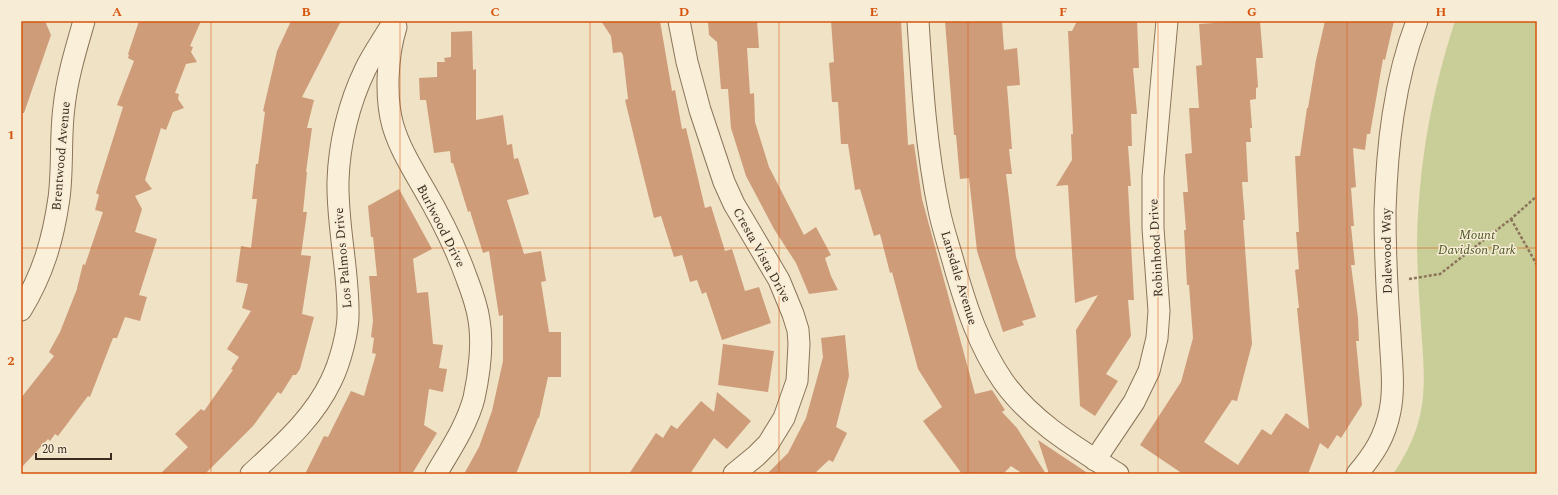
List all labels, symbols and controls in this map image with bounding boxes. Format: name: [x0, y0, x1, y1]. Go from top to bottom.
text: A: [112, 2, 122, 22]
text: B: [301, 2, 311, 22]
text: C: [490, 2, 500, 22]
text: D: [679, 2, 689, 22]
text: E: [870, 2, 879, 22]
text: F: [1059, 2, 1067, 22]
text: G: [1247, 2, 1257, 22]
text: H: [1436, 2, 1447, 22]
street label: Brentwood Avenue: [46, 101, 76, 211]
text: 1: [7, 125, 15, 145]
street label: Burlwood Drive: [411, 181, 471, 271]
street label: Robinhood Drive: [1143, 198, 1169, 298]
street label: Cresta Vista Drive: [728, 204, 796, 306]
street label: Los Palmos Drive: [329, 207, 357, 309]
street label: Dalewood Way: [1376, 207, 1398, 294]
park label: Mount Davidson Park: [1438, 225, 1516, 260]
street label: Lansdale Avenue: [935, 228, 983, 328]
text: 2: [7, 351, 15, 371]
scale bar: [36, 435, 111, 461]
text: 20 m: [42, 440, 67, 459]

